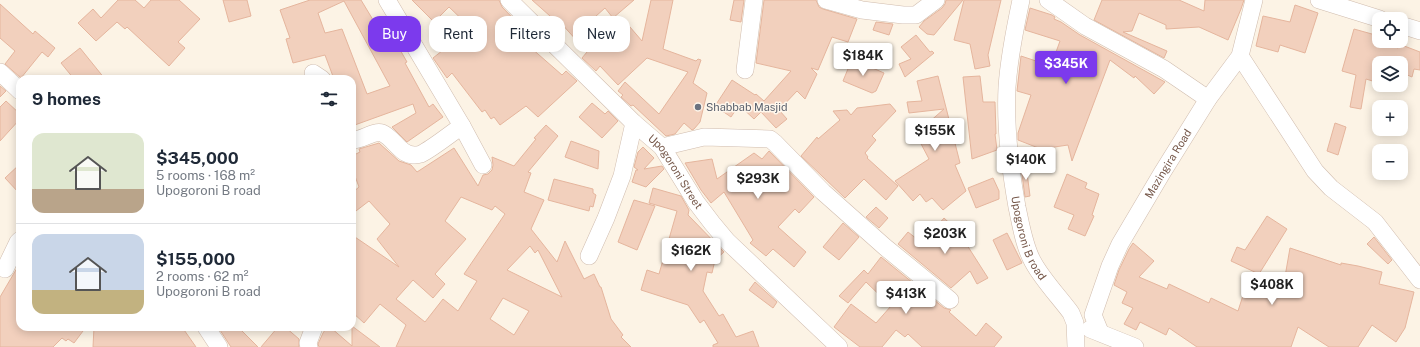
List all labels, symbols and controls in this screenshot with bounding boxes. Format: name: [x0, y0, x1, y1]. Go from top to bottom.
map controls: [1372, 12, 1408, 180]
button: locate: [1372, 12, 1408, 48]
chip: Buy: [368, 16, 421, 52]
chip: Rent: [429, 16, 487, 52]
chip: Filters: [495, 16, 565, 52]
chip: New: [573, 16, 630, 52]
pin: $184K: [835, 43, 891, 77]
text: $184K: [843, 48, 883, 63]
pin: $345K: [1038, 51, 1094, 85]
text: $345K: [1044, 56, 1088, 71]
button: layers: [1372, 56, 1408, 92]
icon: filters: [318, 88, 340, 110]
text: 9 homes: [32, 89, 101, 109]
button: +: [1372, 100, 1408, 136]
place label: Shabbab Masjid: [706, 101, 788, 113]
marker: Shabbab Masjid: [693, 102, 703, 112]
pin: $155K: [907, 118, 963, 152]
text: $155K: [914, 123, 956, 138]
street label: Mazingira Road: [1142, 127, 1194, 200]
street label: Upogoroni Street: [646, 132, 705, 211]
button: −: [1372, 144, 1408, 180]
pin: $140K: [998, 147, 1054, 181]
text: $345,000: [156, 148, 239, 168]
icon: home: [64, 149, 112, 197]
text: $140K: [1006, 152, 1046, 167]
pin: $293K: [730, 166, 786, 200]
text: 5 rooms · 168 m²: [156, 168, 255, 183]
text: $293K: [736, 171, 780, 186]
text: Upogoroni B road: [156, 183, 261, 198]
street label: Upogoroni B road: [1009, 195, 1049, 282]
pin: $203K: [917, 221, 973, 255]
text: $203K: [923, 226, 967, 241]
pin: $162K: [663, 238, 719, 272]
text: $162K: [671, 243, 711, 258]
text: $155,000: [156, 249, 235, 269]
icon: home: [64, 250, 112, 298]
text: 2 rooms · 62 m²: [156, 269, 249, 284]
pin: $408K: [1244, 272, 1300, 306]
text: $408K: [1250, 277, 1294, 292]
pin: $413K: [878, 281, 934, 315]
text: Upogoroni B road: [156, 284, 261, 299]
text: $413K: [886, 286, 926, 301]

